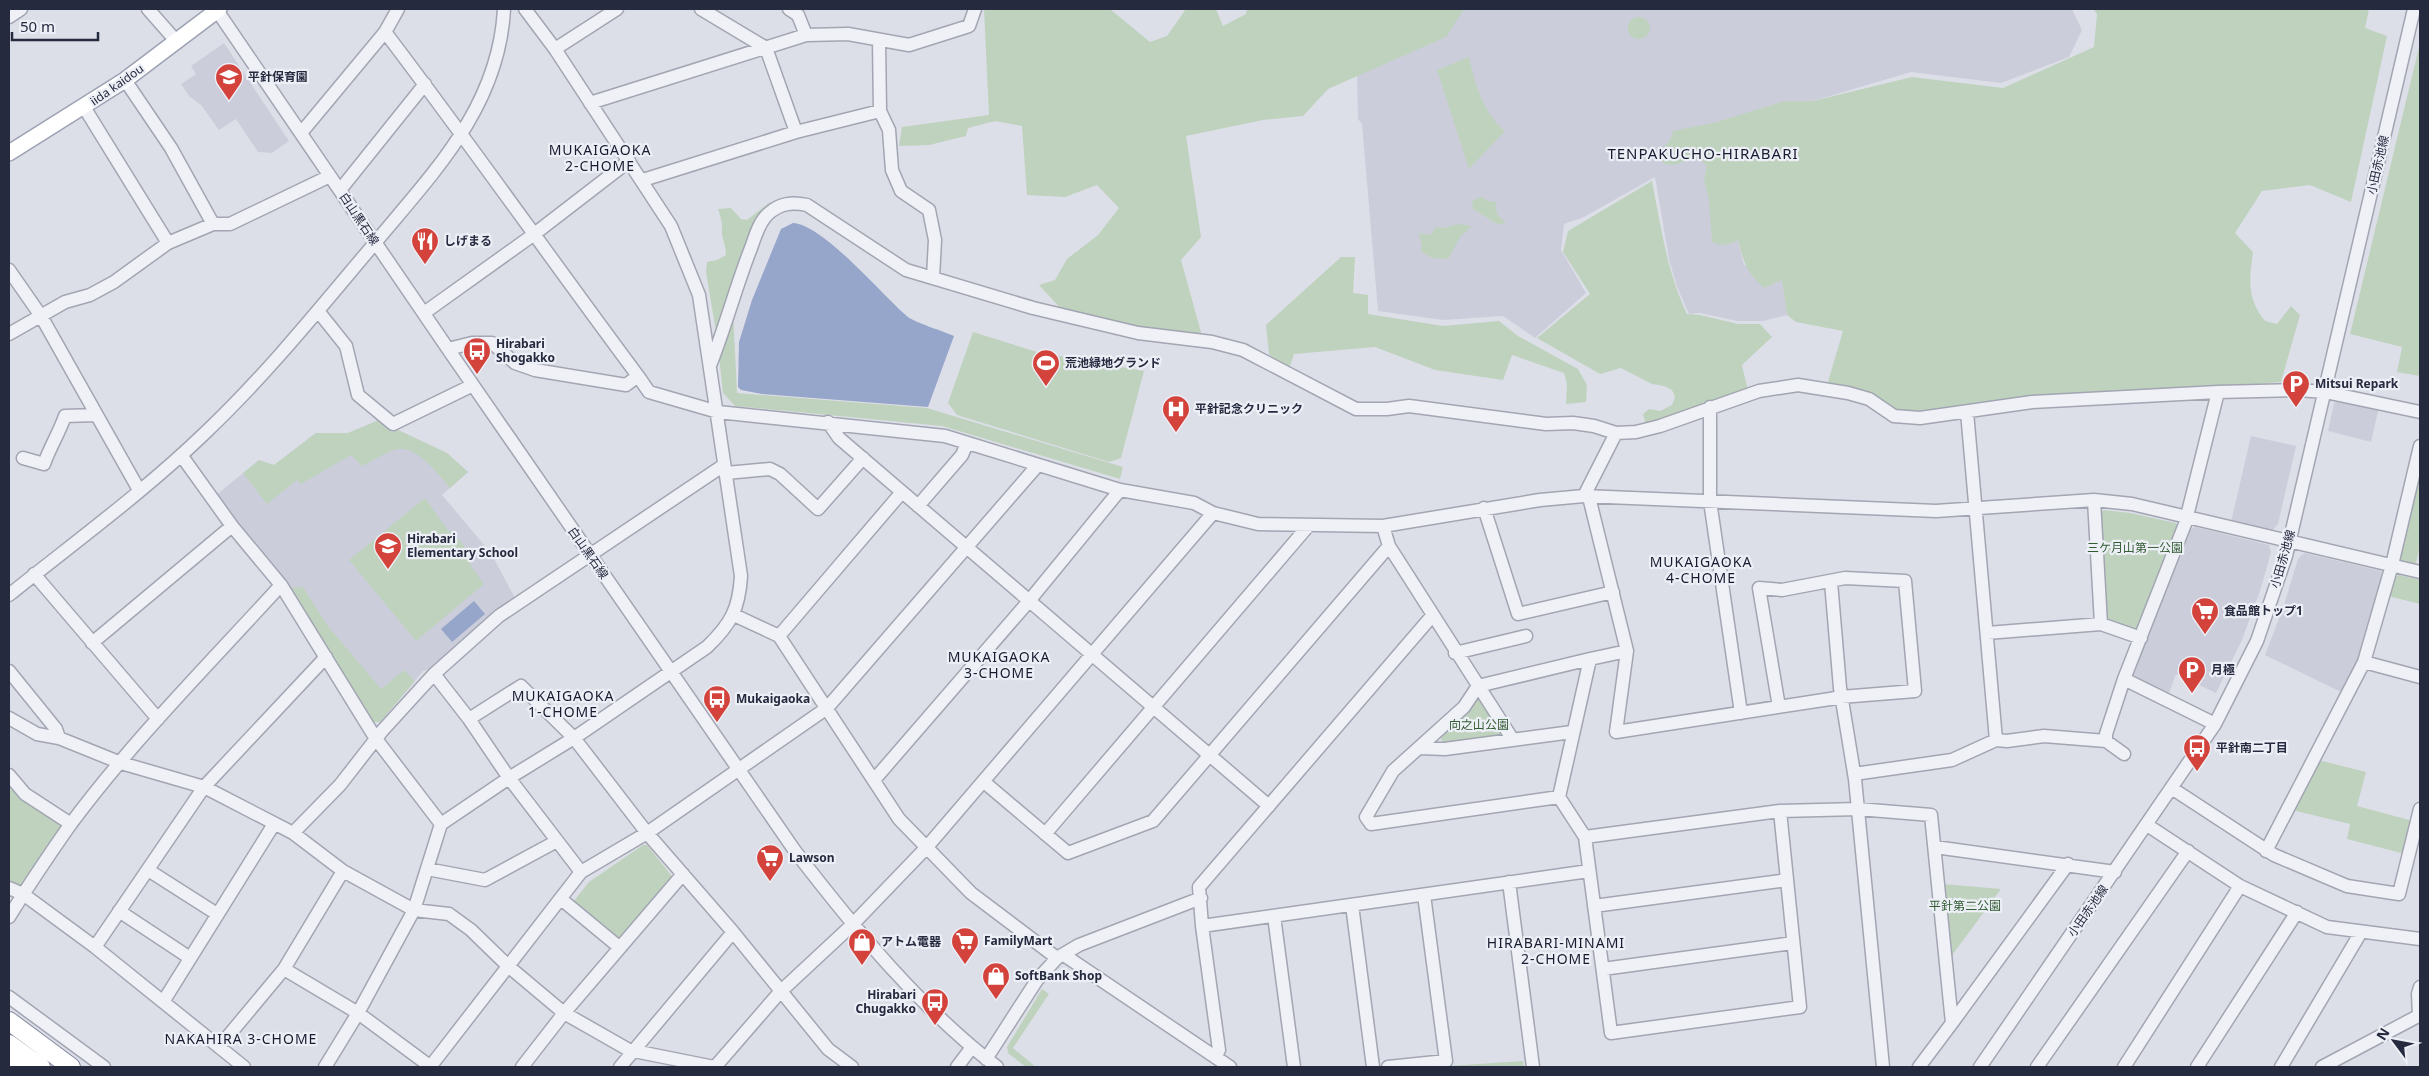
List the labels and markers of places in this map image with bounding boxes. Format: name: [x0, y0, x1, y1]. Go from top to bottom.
school or university icon: 平針保育園: [214, 62, 244, 101]
place label: 平針保育園: [248, 68, 308, 85]
restaurant icon: しげまる: [410, 226, 440, 265]
place label: しげまる: [444, 232, 492, 249]
place label: Hirabari Shogakko: [496, 335, 555, 366]
bus stop icon: Hirabari Shogakko: [462, 336, 492, 375]
sports icon: 荒池緑地グランド: [1031, 348, 1061, 387]
place label: 荒池緑地グランド: [1065, 354, 1161, 371]
parking icon: Mitsui Repark: [2281, 369, 2311, 408]
place label: Mitsui Repark: [2315, 375, 2399, 392]
hospital icon: 平針記念クリニック: [1161, 394, 1191, 433]
place label: 平針記念クリニック: [1195, 400, 1303, 417]
place label: Hirabari Elementary School: [407, 530, 518, 561]
school or university icon: Hirabari Elementary School: [373, 531, 403, 570]
supermarket icon: 食品館トップ1: [2190, 596, 2220, 635]
place label: 食品館トップ1: [2224, 602, 2303, 619]
parking icon: 月極: [2177, 655, 2207, 694]
place label: 月極: [2211, 661, 2235, 678]
bus stop icon: Mukaigaoka: [702, 684, 732, 723]
place label: Mukaigaoka: [736, 690, 810, 707]
bus stop icon: 平針南二丁目: [2182, 733, 2212, 772]
place label: 平針南二丁目: [2216, 739, 2288, 756]
supermarket icon: Lawson: [755, 843, 785, 882]
place label: Lawson: [789, 849, 835, 866]
supermarket icon: FamilyMart: [950, 926, 980, 965]
shop icon: アトム電器: [847, 927, 877, 966]
place label: FamilyMart: [984, 932, 1053, 949]
place label: アトム電器: [881, 933, 942, 950]
shop icon: SoftBank Shop: [981, 961, 1011, 1000]
place label: SoftBank Shop: [1015, 967, 1102, 984]
place label: Hirabari Chugakko: [856, 986, 916, 1017]
bus stop icon: Hirabari Chugakko: [920, 987, 950, 1026]

